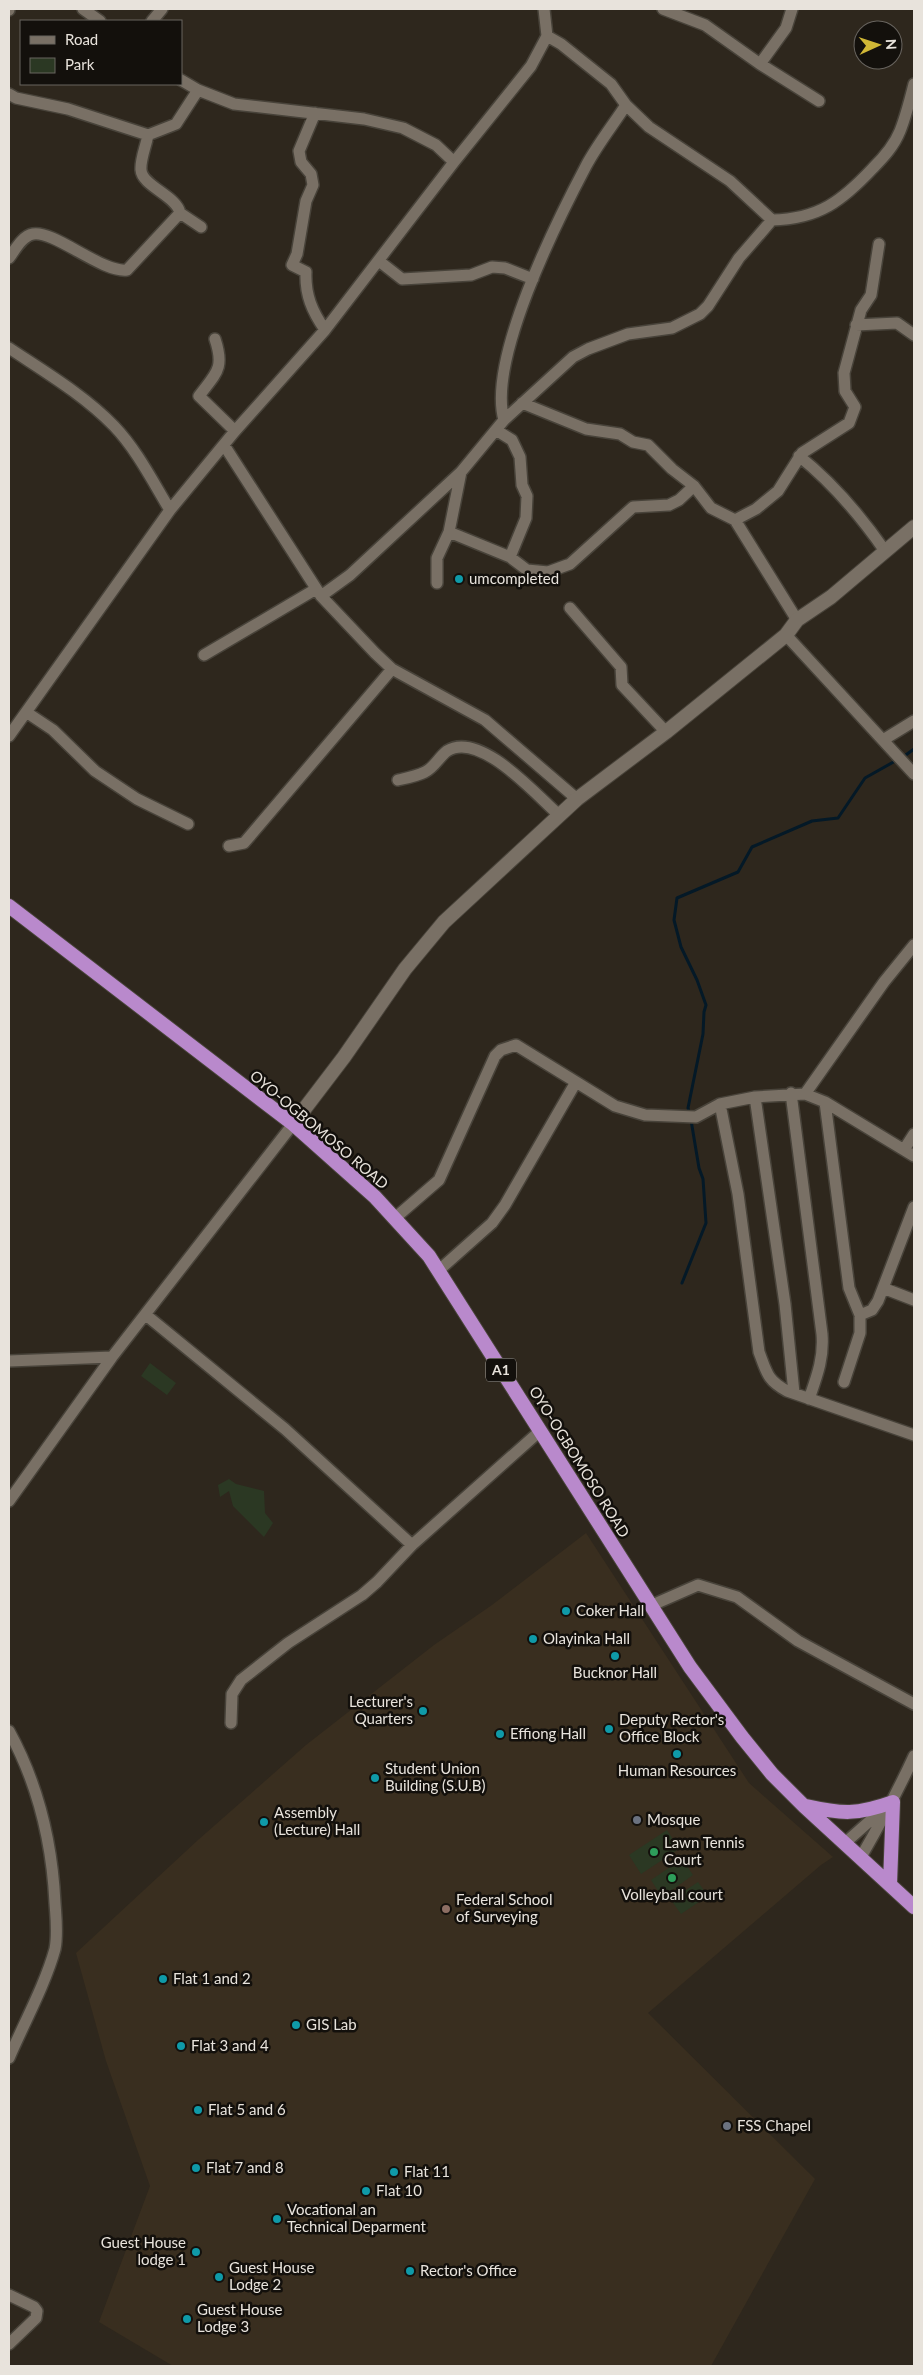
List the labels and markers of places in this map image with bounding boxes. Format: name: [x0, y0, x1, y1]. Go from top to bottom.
place label: umcompleted: [469, 569, 559, 587]
marker: umcompleted: [453, 573, 465, 585]
place label: Coker Hall: [576, 1601, 644, 1619]
marker: Coker Hall: [560, 1605, 572, 1617]
place label: Olayinka Hall: [543, 1629, 630, 1647]
marker: Olayinka Hall: [527, 1633, 539, 1645]
marker: Bucknor Hall: [609, 1650, 621, 1662]
place label: Bucknor Hall: [573, 1663, 657, 1681]
place label: Lecturer's Quarters: [349, 1692, 413, 1727]
marker: Lecturer's Quarters: [417, 1705, 429, 1717]
place label: Deputy Rector's Office Block: [619, 1710, 724, 1745]
marker: Deputy Rector's Office Block: [603, 1723, 615, 1735]
place label: Effiong Hall: [510, 1724, 586, 1742]
marker: Effiong Hall: [494, 1728, 506, 1740]
marker: Human Resources: [671, 1748, 683, 1760]
place label: Student Union Building (S.U.B): [385, 1759, 485, 1794]
place label: Human Resources: [618, 1761, 736, 1779]
marker: Student Union Building (S.U.B): [369, 1772, 381, 1784]
place label: Assembly (Lecture) Hall: [274, 1803, 360, 1838]
place label: Mosque: [647, 1810, 700, 1828]
marker: Mosque: [631, 1814, 643, 1826]
marker: Assembly (Lecture) Hall: [258, 1816, 270, 1828]
place label: Lawn Tennis Court: [664, 1833, 744, 1868]
marker: Lawn Tennis Court: [648, 1846, 660, 1858]
marker: Volleyball court: [666, 1872, 678, 1884]
place label: Volleyball court: [621, 1885, 723, 1903]
place label: Federal School of Surveying: [456, 1890, 552, 1925]
marker: Federal School of Surveying: [440, 1903, 452, 1915]
place label: Flat 1 and 2: [173, 1969, 251, 1987]
marker: Flat 1 and 2: [157, 1973, 169, 1985]
place label: GIS Lab: [306, 2015, 357, 2033]
marker: GIS Lab: [290, 2019, 302, 2031]
place label: Flat 3 and 4: [191, 2036, 269, 2054]
marker: Flat 3 and 4: [175, 2040, 187, 2052]
place label: Flat 5 and 6: [208, 2100, 286, 2118]
marker: Flat 5 and 6: [192, 2104, 204, 2116]
place label: FSS Chapel: [737, 2116, 811, 2134]
marker: FSS Chapel: [721, 2120, 733, 2132]
place label: Flat 7 and 8: [206, 2158, 284, 2176]
marker: Flat 7 and 8: [190, 2162, 202, 2174]
place label: Flat 11: [404, 2162, 450, 2180]
marker: Flat 11: [388, 2166, 400, 2178]
place label: Flat 10: [376, 2181, 422, 2199]
marker: Flat 10: [360, 2185, 372, 2197]
place label: Vocational an Technical Deparment: [287, 2200, 427, 2235]
marker: Vocational an Technical Deparment: [271, 2213, 283, 2225]
place label: Guest House lodge 1: [101, 2233, 186, 2268]
marker: Guest House lodge 1: [190, 2246, 202, 2258]
place label: Guest House Lodge 2: [229, 2258, 314, 2293]
place label: Rector's Office: [420, 2261, 517, 2279]
marker: Rector's Office: [404, 2265, 416, 2277]
marker: Guest House Lodge 2: [213, 2271, 225, 2283]
place label: Guest House Lodge 3: [197, 2300, 282, 2335]
marker: Guest House Lodge 3: [181, 2313, 193, 2325]

